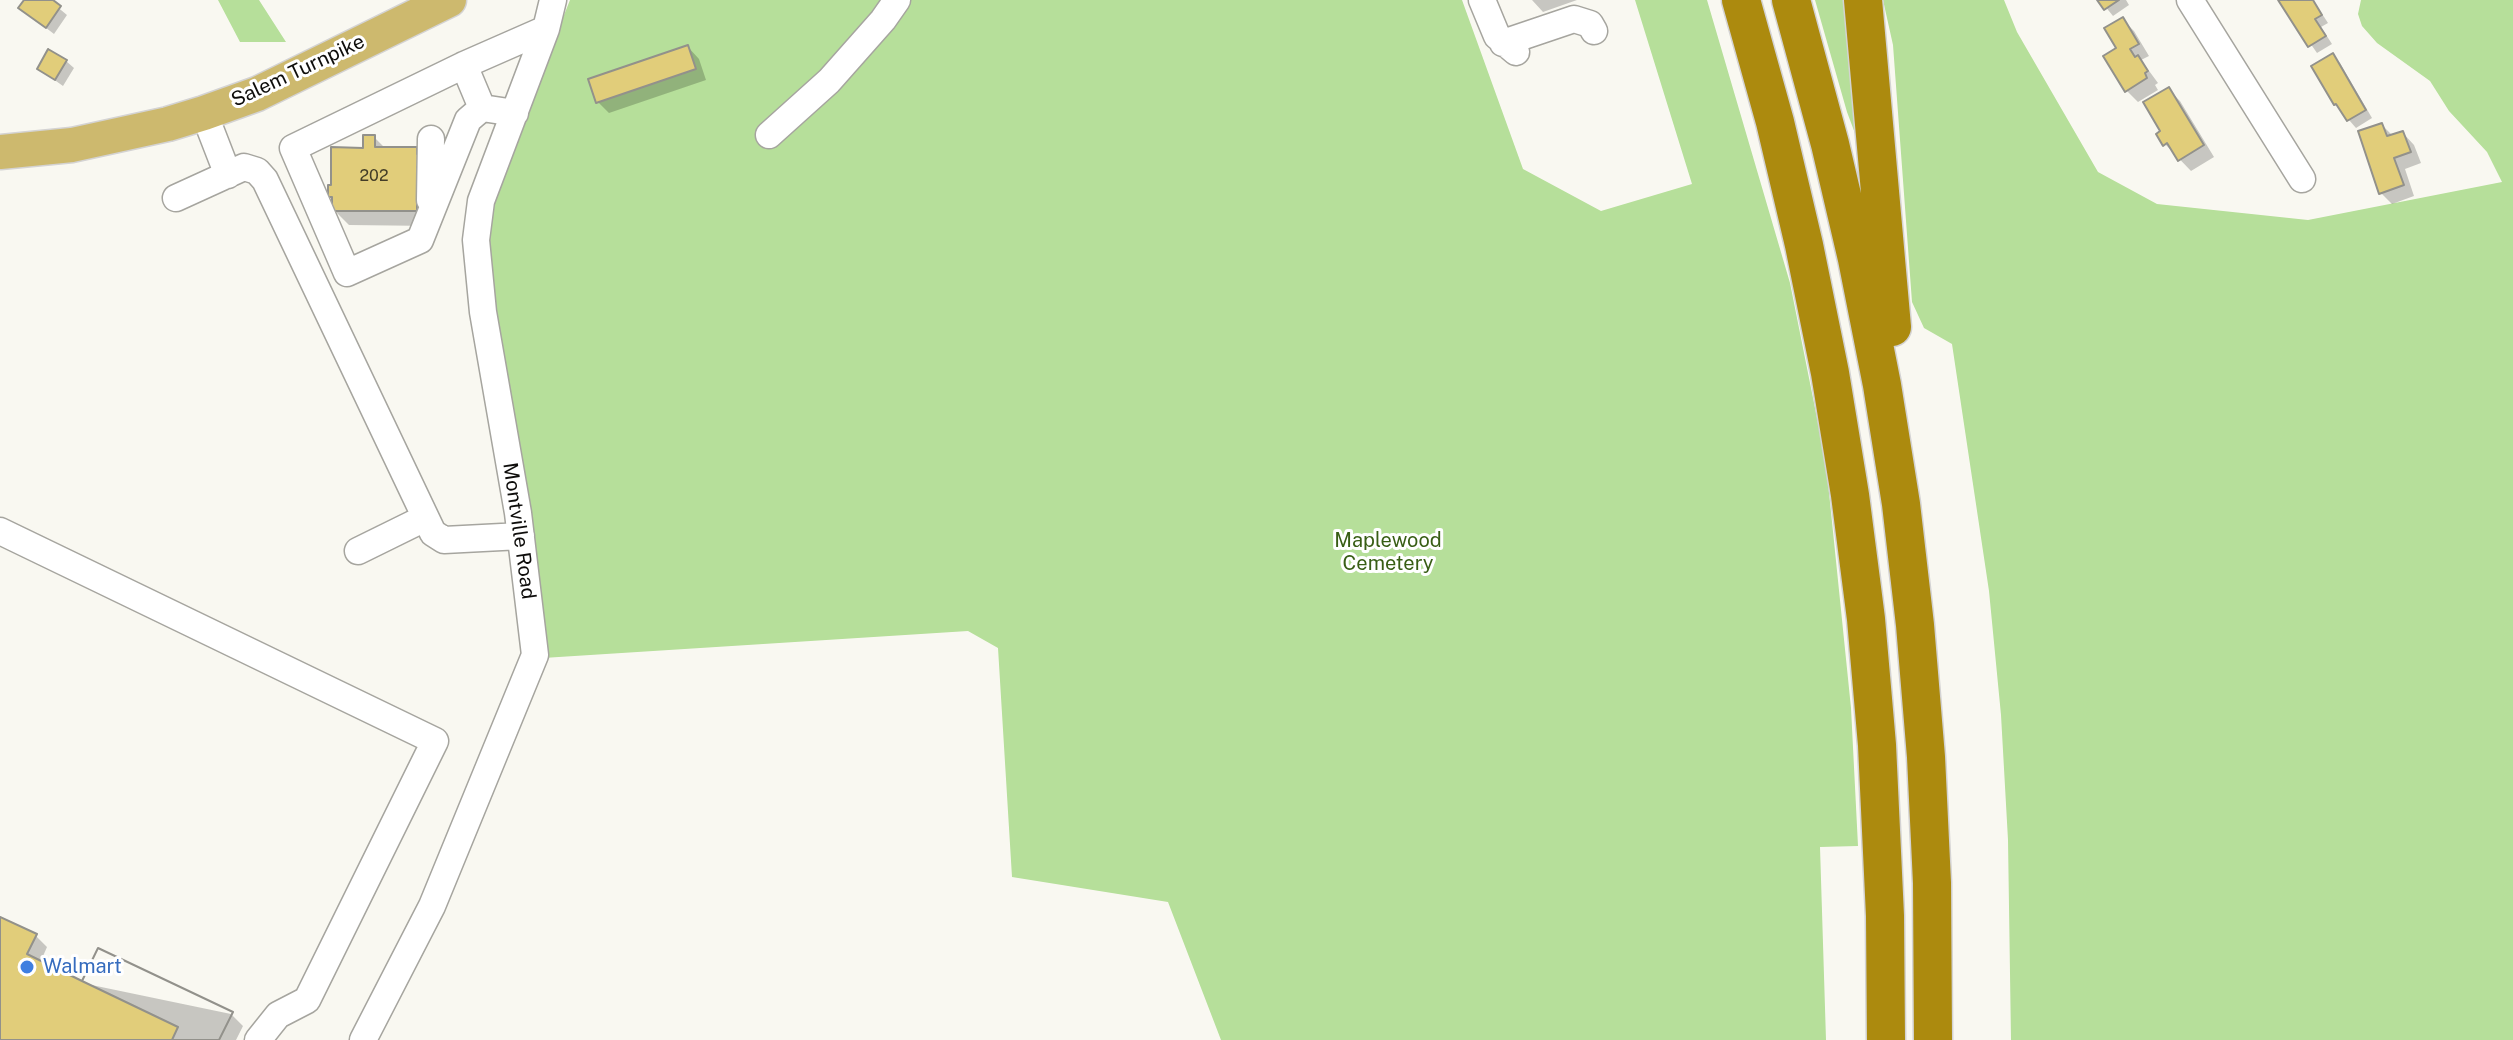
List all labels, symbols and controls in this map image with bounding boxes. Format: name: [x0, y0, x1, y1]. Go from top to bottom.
street label: Salem Turnpike: [228, 30, 368, 112]
house number: 202: [360, 166, 388, 186]
street label: Montville Road: [498, 461, 540, 601]
park label: Maplewood Cemetery: [1334, 529, 1442, 576]
place label: Walmart: [43, 955, 122, 979]
marker: Walmart: [18, 958, 36, 976]

